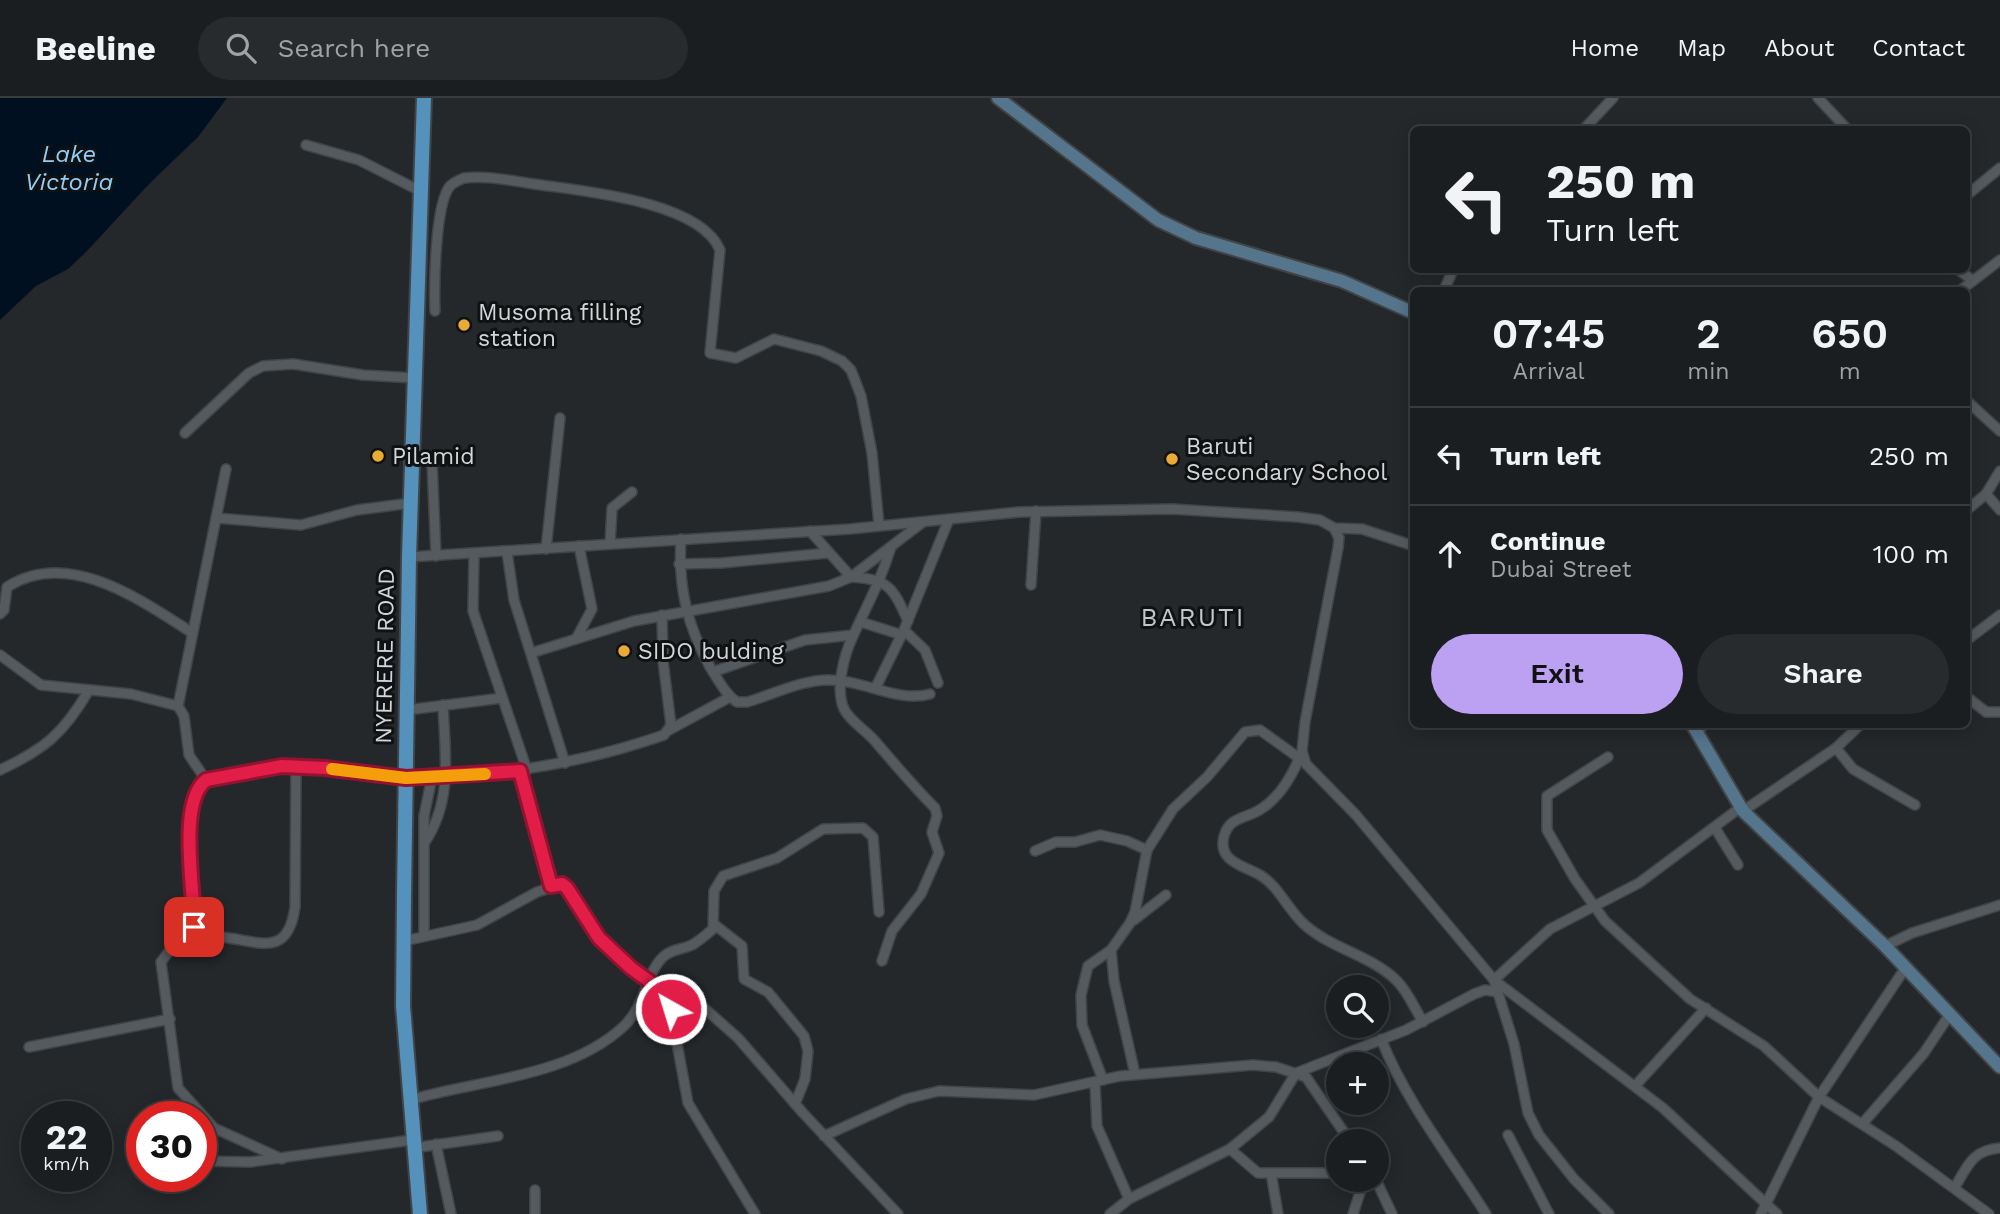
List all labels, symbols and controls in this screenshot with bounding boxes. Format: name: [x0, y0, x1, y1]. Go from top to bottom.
search box: [198, 17, 688, 80]
text: Beeline: [35, 29, 156, 68]
icon: search: [222, 29, 260, 67]
text: Search here: [278, 33, 430, 63]
text: Home: [1571, 34, 1639, 62]
text: Map: [1677, 34, 1726, 62]
text: About: [1764, 34, 1834, 62]
text: Contact: [1872, 34, 1965, 62]
water label: Lake Victoria: [25, 140, 113, 196]
text: 250 m: [1546, 152, 1695, 210]
icon: left: [1431, 154, 1522, 245]
text: Turn left: [1546, 211, 1679, 249]
place label: Musoma filling station: [478, 299, 642, 352]
text: 07:45: [1492, 309, 1605, 358]
text: 2: [1696, 309, 1721, 358]
text: 650: [1811, 309, 1888, 358]
marker: Musoma filling station: [456, 317, 472, 333]
text: Arrival: [1513, 358, 1585, 385]
text: min: [1687, 358, 1730, 385]
text: m: [1839, 358, 1861, 385]
place label: Baruti Secondary School: [1186, 433, 1387, 486]
icon: left: [1431, 437, 1469, 475]
text: Turn left: [1490, 441, 1601, 471]
text: 250 m: [1869, 441, 1949, 471]
place label: Pilamid: [392, 443, 475, 470]
marker: Pilamid: [370, 448, 386, 464]
marker: Baruti Secondary School: [1164, 451, 1180, 467]
text: Continue: [1490, 526, 1606, 556]
icon: ahead: [1431, 535, 1469, 573]
text: 100 m: [1873, 539, 1949, 569]
text: Dubai Street: [1490, 556, 1631, 583]
street label: NYERERE ROAD: [370, 568, 400, 744]
district label: BARUTI: [1141, 602, 1245, 632]
button: Exit: [1431, 634, 1683, 714]
button: Share: [1697, 634, 1949, 714]
place label: SIDO bulding: [638, 638, 785, 665]
marker: SIDO bulding: [616, 643, 632, 659]
pin: [164, 897, 224, 957]
icon: arrive: [175, 908, 213, 946]
position arrow: [634, 972, 708, 1046]
map controls: [1326, 975, 1389, 1192]
button: search: [1326, 975, 1389, 1038]
button: +: [1326, 1052, 1389, 1115]
speed limit sign: 30: [126, 1101, 217, 1192]
text: 22: [46, 1116, 87, 1158]
button: −: [1326, 1129, 1389, 1192]
text: km/h: [43, 1153, 90, 1174]

